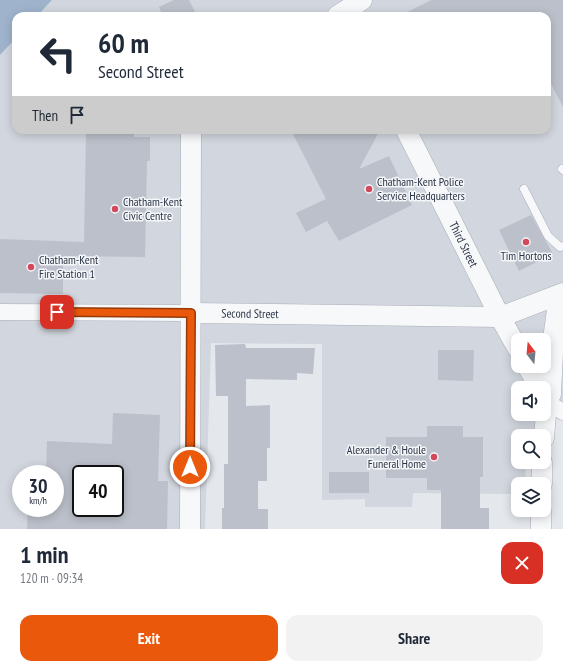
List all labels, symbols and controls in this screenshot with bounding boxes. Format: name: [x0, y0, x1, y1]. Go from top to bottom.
text: 60 m: [98, 24, 149, 61]
icon: left: [32, 28, 84, 80]
text: Second Street: [98, 60, 184, 83]
icon: arrive: [66, 104, 88, 126]
text: Then: [32, 106, 58, 125]
place label: Chatham-Kent Police Service Headquarters: [377, 174, 465, 203]
marker: Chatham-Kent Police Service Headquarters: [364, 184, 374, 194]
place label: Chatham-Kent Civic Centre: [123, 194, 183, 223]
marker: Chatham-Kent Civic Centre: [110, 204, 120, 214]
street label: Third Street: [446, 219, 482, 270]
marker: Tim Hortons: [521, 237, 531, 247]
place label: Tim Hortons: [500, 248, 552, 263]
place label: Chatham-Kent Fire Station 1: [39, 252, 99, 281]
marker: Chatham-Kent Fire Station 1: [26, 262, 36, 272]
pin: [40, 295, 74, 329]
icon: arrive: [46, 301, 68, 323]
street label: Second Street: [221, 305, 279, 321]
north arrow: [511, 333, 551, 373]
map controls: [511, 333, 551, 517]
button: sound: [511, 381, 551, 421]
button: search: [511, 429, 551, 469]
place label: Alexander & Houle Funeral Home: [347, 442, 426, 471]
position arrow: [169, 446, 211, 488]
marker: Alexander & Houle Funeral Home: [429, 452, 439, 462]
speed limit sign: 40: [72, 465, 124, 517]
text: 30: [28, 473, 48, 499]
button: layers: [511, 477, 551, 517]
text: km/h: [29, 494, 47, 507]
text: 1 min: [20, 539, 68, 570]
button: close: [501, 542, 543, 584]
text: 120 m · 09:34: [20, 570, 83, 587]
button: Exit: [20, 615, 278, 661]
button: Share: [286, 615, 543, 661]

